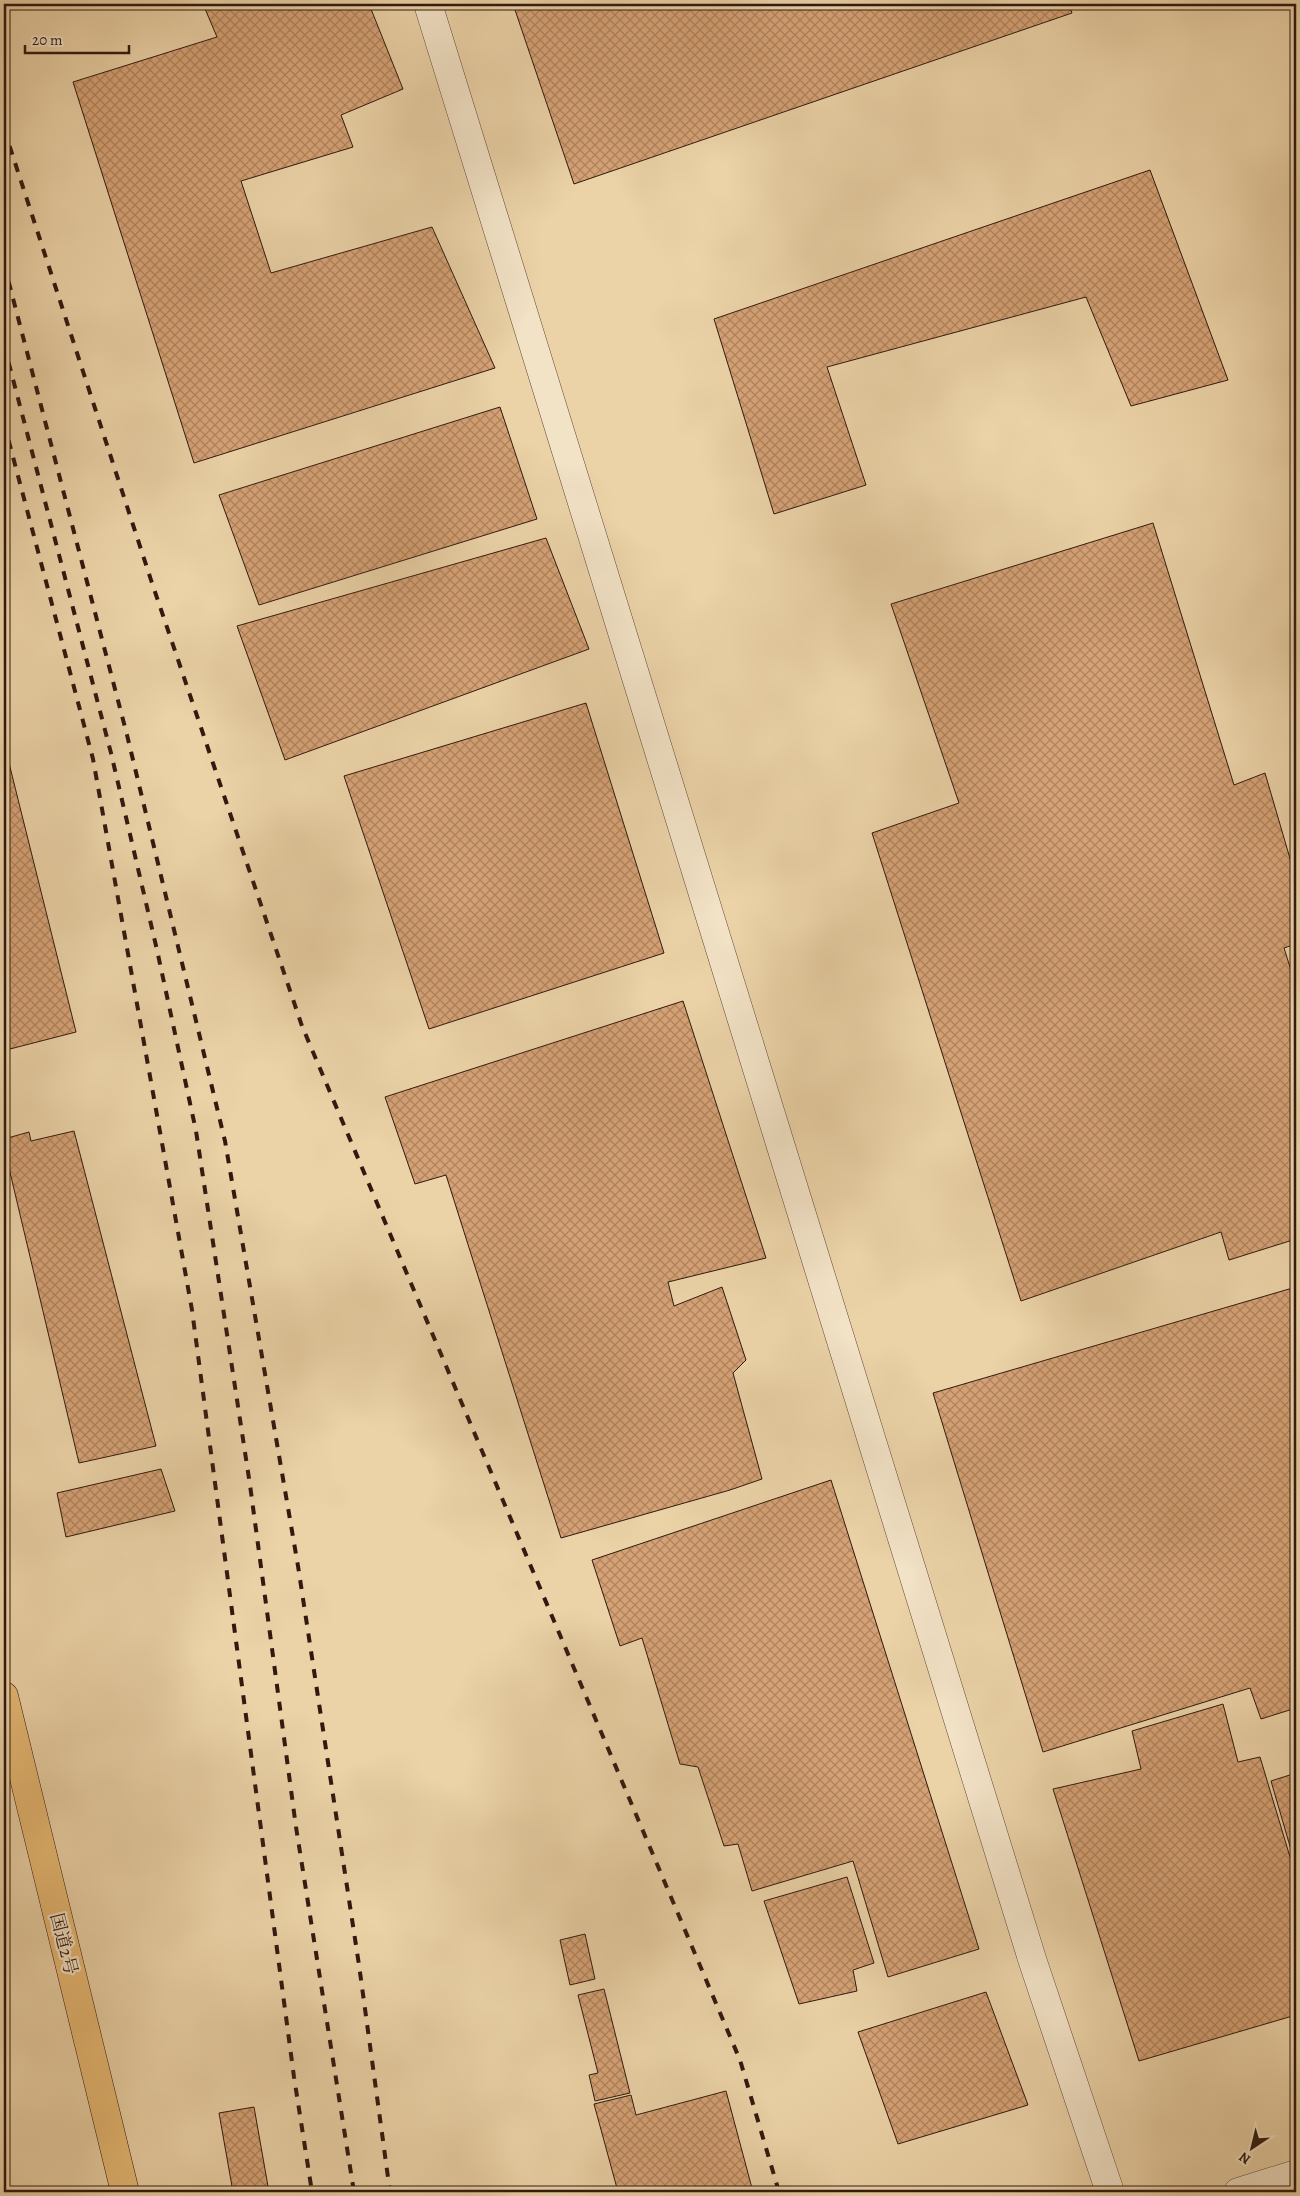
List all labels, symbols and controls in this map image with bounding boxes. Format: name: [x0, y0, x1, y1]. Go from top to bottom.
scale bar: [25, 22, 129, 54]
text: 20 m: [32, 30, 63, 50]
street label: 国道2号: [45, 1911, 83, 1977]
north arrow: [1228, 2124, 1278, 2174]
text: N: [1235, 2148, 1254, 2169]

